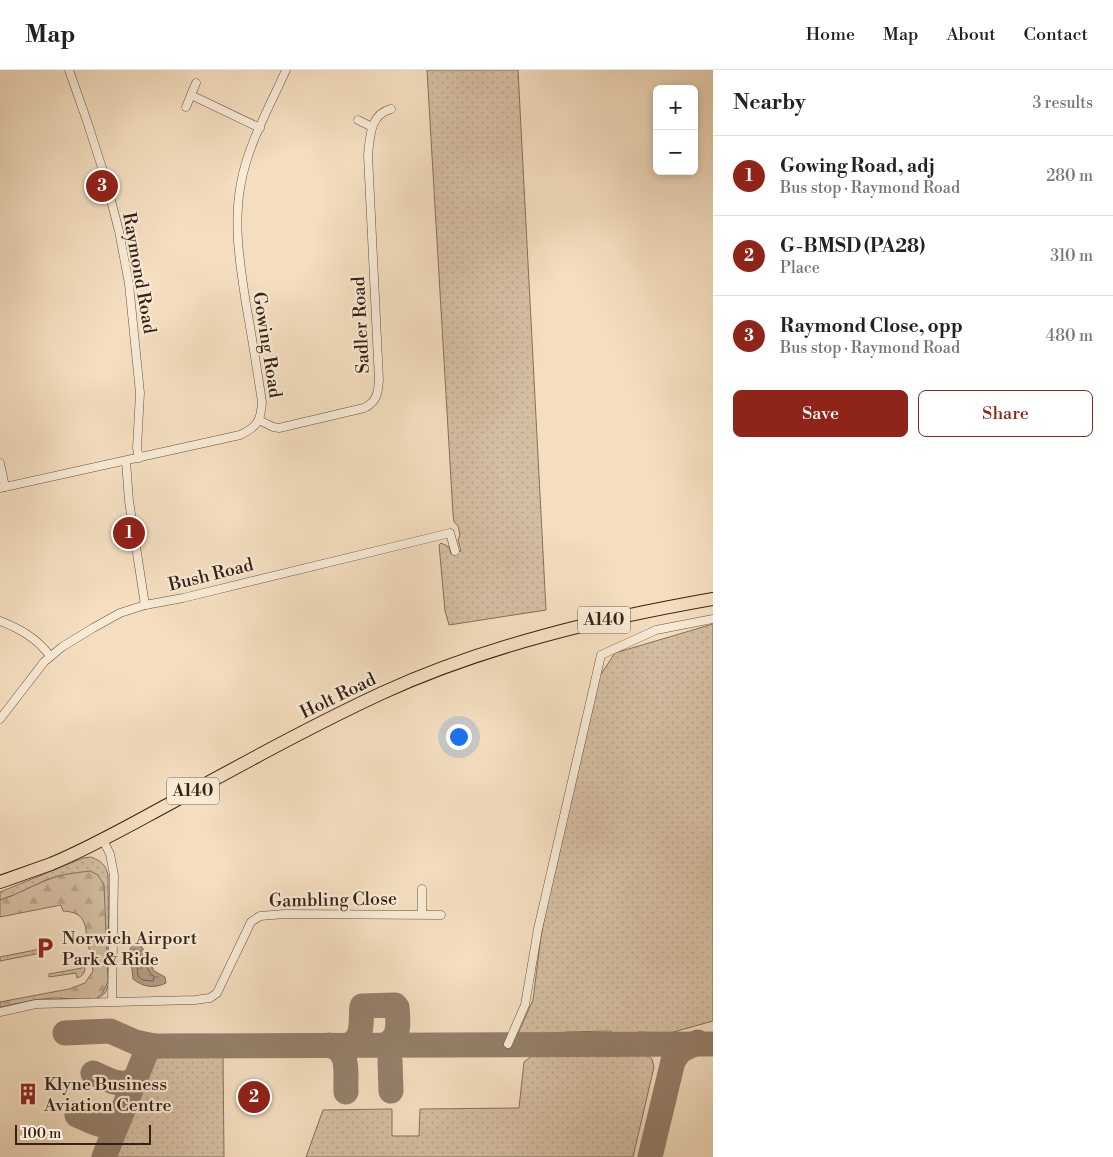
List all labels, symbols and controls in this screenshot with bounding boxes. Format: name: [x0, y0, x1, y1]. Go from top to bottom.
text: Map: [25, 20, 75, 50]
text: Home: [806, 23, 855, 46]
text: Map: [883, 23, 919, 46]
text: About: [947, 23, 996, 46]
text: Contact: [1024, 23, 1088, 46]
map controls: [653, 85, 698, 175]
button: +: [653, 85, 698, 130]
text: Nearby: [733, 90, 806, 116]
text: 3 results: [1032, 93, 1093, 113]
button: −: [653, 130, 698, 175]
text: Gowing Road, adj: [780, 154, 935, 178]
text: 1: [745, 166, 753, 186]
text: 280 m: [1046, 166, 1093, 186]
pin: 3: [86, 167, 118, 205]
text: Bus stop · Raymond Road: [780, 178, 960, 198]
street label: Raymond Road: [117, 210, 161, 336]
text: G-BMSD (PA28): [780, 234, 925, 258]
text: 2: [744, 246, 754, 266]
text: 310 m: [1050, 246, 1093, 266]
text: Place: [780, 258, 820, 278]
street label: Sadler Road: [347, 275, 375, 374]
street label: Gowing Road: [247, 290, 287, 400]
text: Raymond Close, opp: [780, 314, 963, 338]
text: 3: [744, 326, 754, 346]
text: 480 m: [1046, 326, 1093, 346]
text: Bus stop · Raymond Road: [780, 338, 960, 358]
button: Save: [733, 390, 908, 437]
button: Share: [918, 390, 1093, 437]
pin: 1: [113, 514, 145, 552]
street label: Bush Road: [165, 553, 257, 597]
road number: A140: [578, 606, 630, 634]
street label: Holt Road: [296, 667, 380, 724]
your location: [446, 724, 472, 750]
road number: A140: [167, 778, 219, 804]
street label: Gambling Close: [269, 887, 397, 913]
place label: Norwich Airport Park & Ride: [62, 927, 198, 971]
parking icon: Norwich Airport Park & Ride: [32, 935, 58, 961]
place label: Klyne Business Aviation Centre: [43, 1073, 172, 1117]
pin: 2: [238, 1078, 270, 1116]
building icon: Klyne Business Aviation Centre: [15, 1081, 41, 1107]
scale bar: [15, 1122, 151, 1145]
text: 100 m: [22, 1125, 61, 1143]

